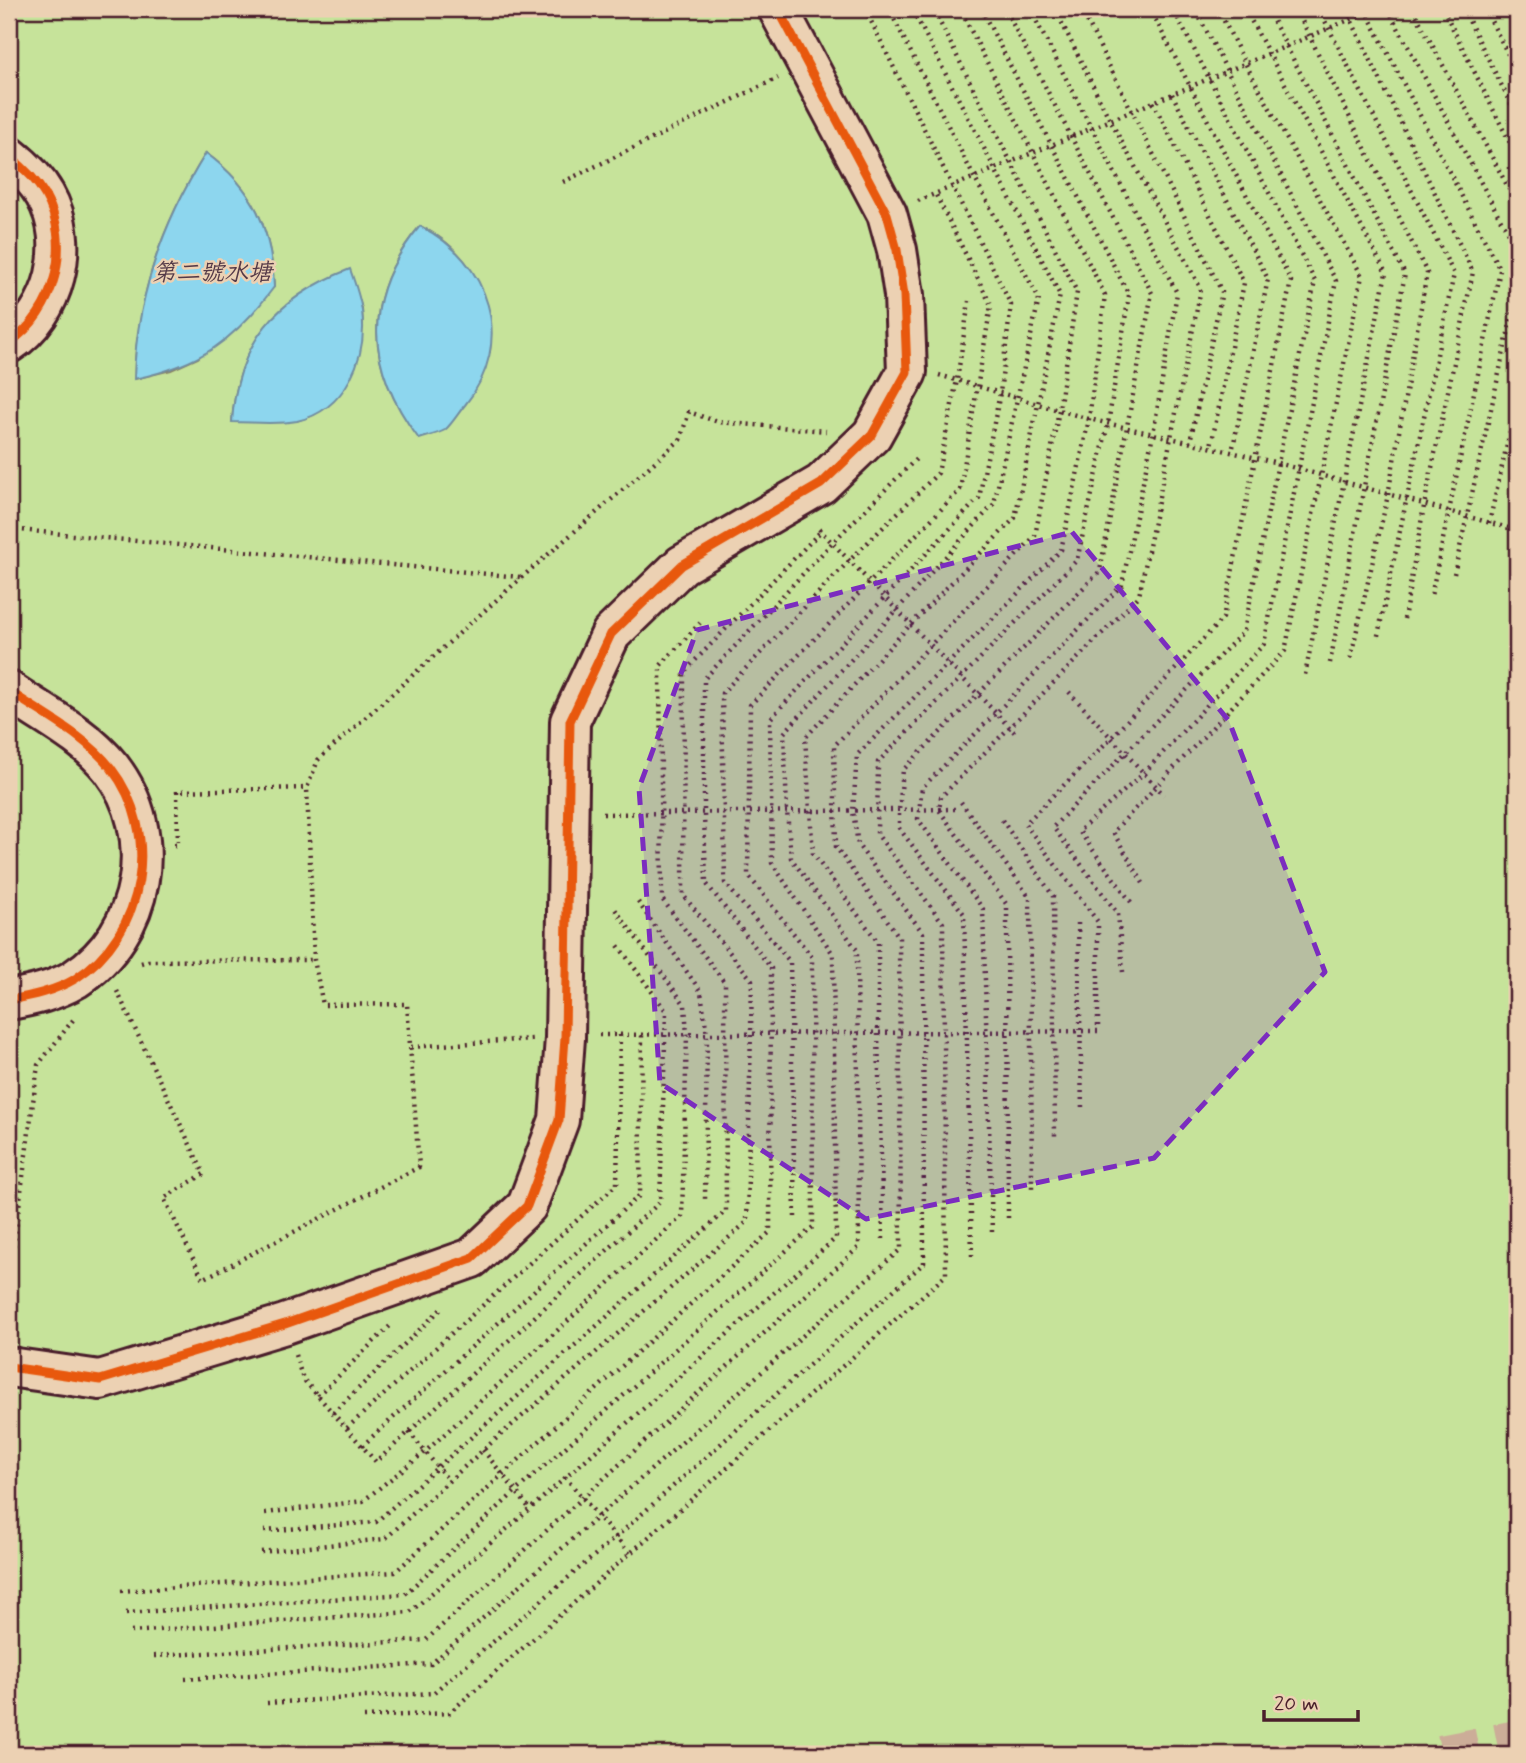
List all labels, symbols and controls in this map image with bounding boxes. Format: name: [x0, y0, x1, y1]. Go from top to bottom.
water label: 第二號水塘: [152, 258, 275, 289]
scale bar: [1264, 1679, 1358, 1723]
text: 20 m: [1274, 1690, 1319, 1718]

